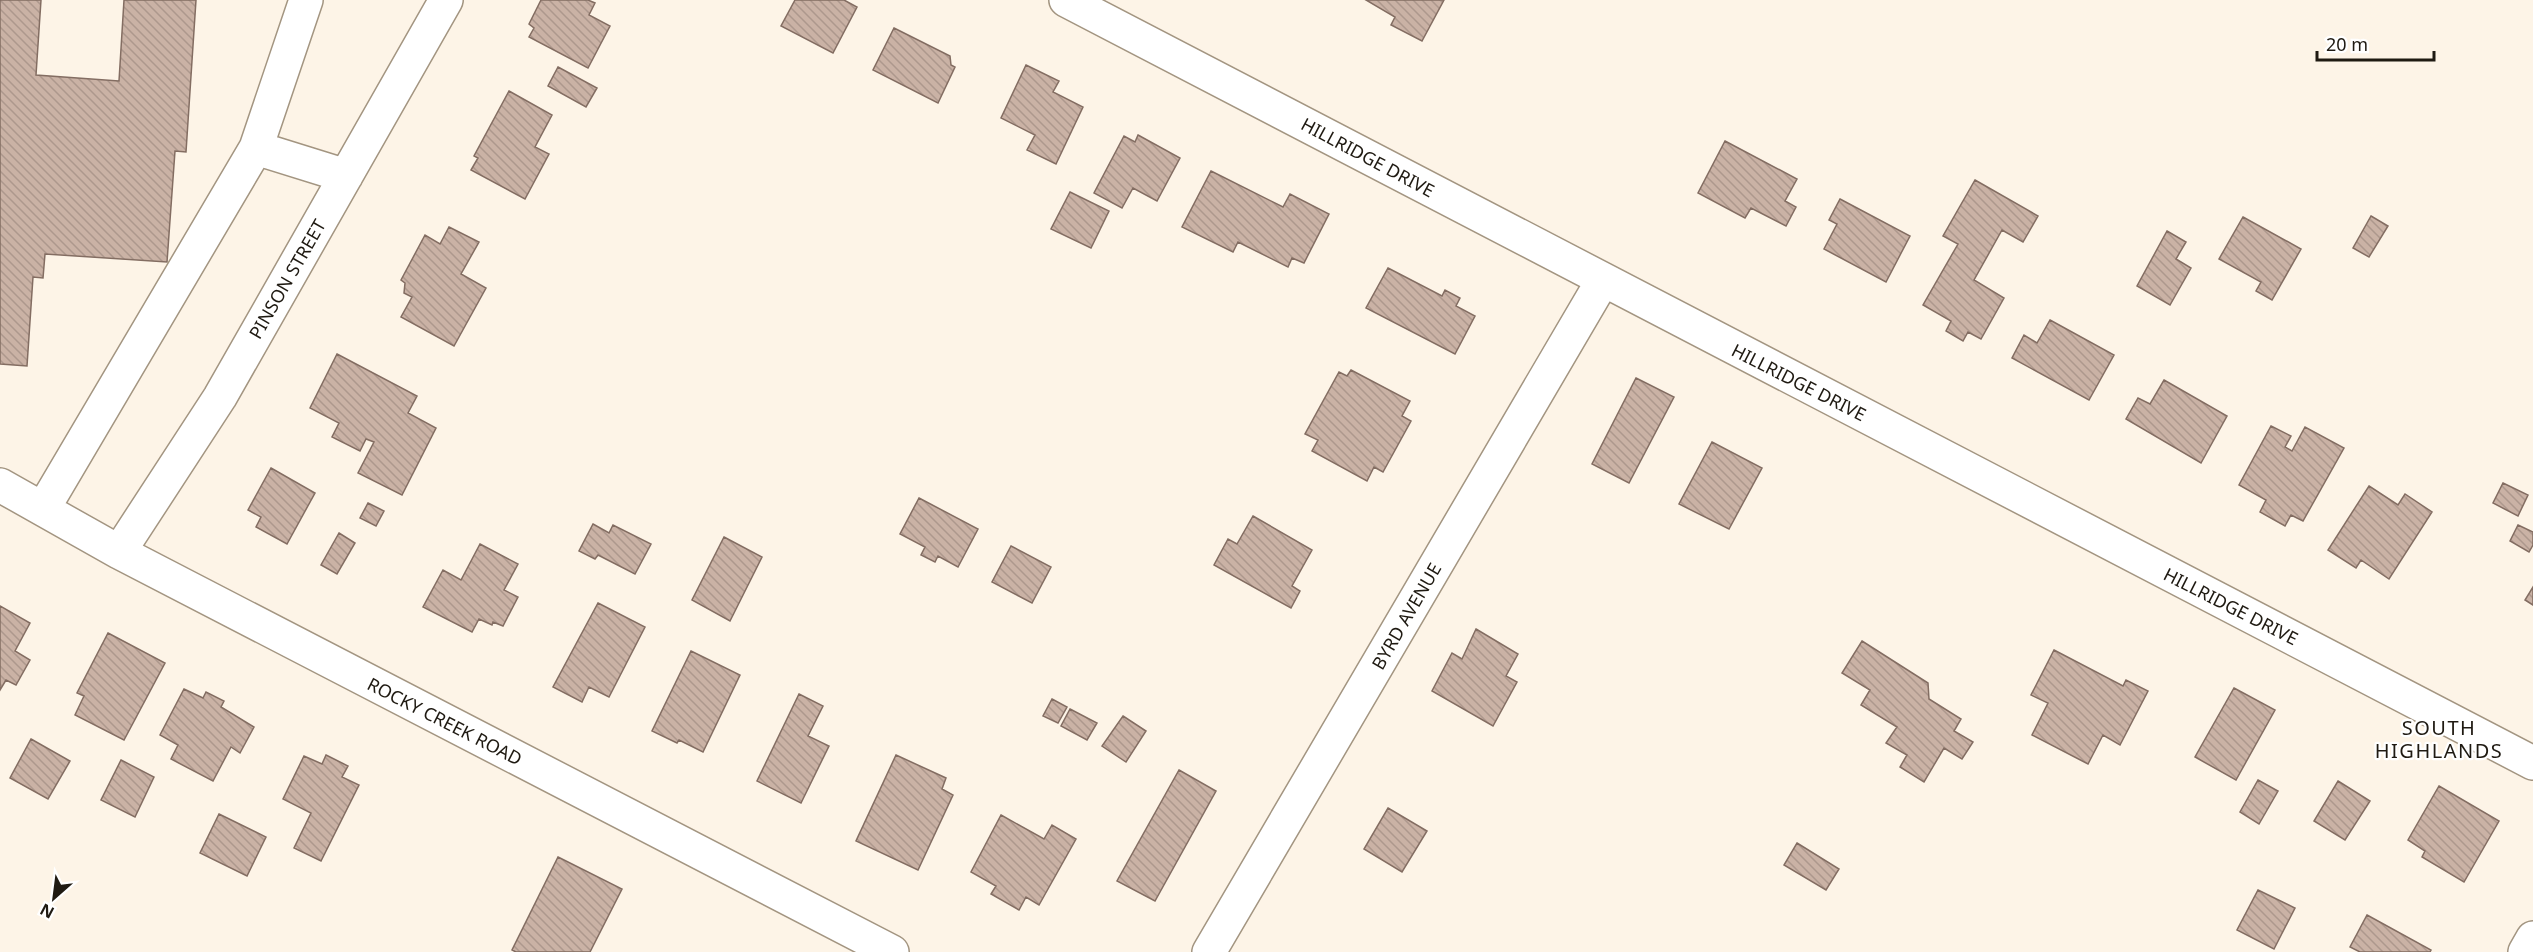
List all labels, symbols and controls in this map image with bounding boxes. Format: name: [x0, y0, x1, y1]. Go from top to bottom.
scale bar: [2317, 24, 2434, 62]
text: 20 m: [2326, 32, 2368, 56]
street label: HILLRIDGE DRIVE: [1297, 112, 1439, 202]
street label: PINSON STREET: [243, 215, 331, 343]
street label: HILLRIDGE DRIVE: [1728, 338, 1870, 426]
street label: BYRD AVENUE: [1366, 558, 1446, 674]
street label: HILLRIDGE DRIVE: [2160, 562, 2302, 650]
street label: ROCKY CREEK ROAD: [364, 672, 526, 770]
district label: SOUTH HIGHLANDS: [2375, 714, 2503, 764]
north arrow: [24, 868, 84, 928]
text: N: [36, 898, 58, 924]

